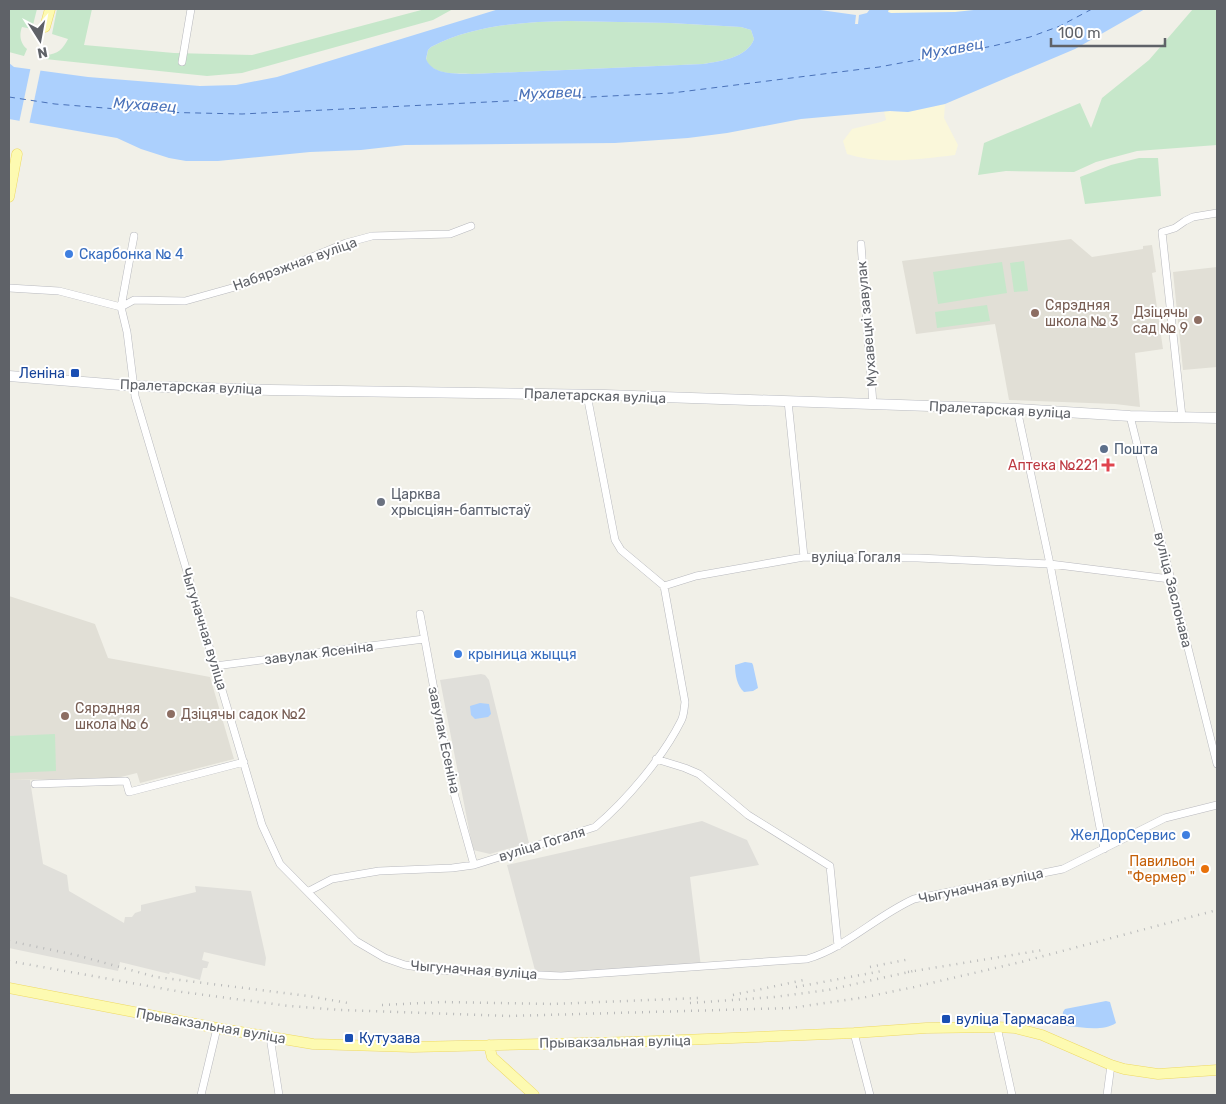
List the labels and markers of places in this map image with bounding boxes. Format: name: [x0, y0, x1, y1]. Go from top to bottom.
place label: Скарбонка № 4: [79, 246, 184, 263]
marker: Скарбонка № 4: [63, 248, 75, 260]
place label: Сярэдняя школа № 3: [1045, 297, 1118, 330]
place label: Дзіцячы сад № 9: [1133, 304, 1188, 337]
marker: Сярэдняя школа № 3: [1029, 307, 1041, 319]
marker: Дзіцячы сад № 9: [1192, 314, 1204, 326]
place label: Леніна: [19, 365, 65, 382]
marker: Леніна: [69, 367, 81, 379]
place label: Пошта: [1114, 441, 1158, 458]
marker: Пошта: [1098, 443, 1110, 455]
place label: Аптека №221: [1008, 457, 1098, 474]
marker: Аптека №221: [1102, 459, 1114, 471]
place label: Царква хрысціян-баптыстаў: [391, 486, 531, 519]
marker: Царква хрысціян-баптыстаў: [375, 496, 387, 508]
place label: крыница жыцця: [468, 646, 577, 663]
marker: крыница жыцця: [452, 648, 464, 660]
place label: Сярэдняя школа № 6: [75, 700, 148, 733]
place label: Дзіцячы садок №2: [181, 706, 306, 723]
marker: Дзіцячы садок №2: [165, 708, 177, 720]
marker: Сярэдняя школа № 6: [59, 710, 71, 722]
place label: ЖелДорСервис: [1070, 827, 1176, 844]
marker: ЖелДорСервис: [1180, 829, 1192, 841]
place label: Павильон "Фермер ": [1127, 853, 1195, 886]
marker: Павильон "Фермер ": [1199, 863, 1211, 875]
place label: вуліца Тармасава: [956, 1011, 1075, 1028]
marker: вуліца Тармасава: [940, 1013, 952, 1025]
place label: Кутузава: [359, 1030, 420, 1047]
marker: Кутузава: [343, 1032, 355, 1044]

